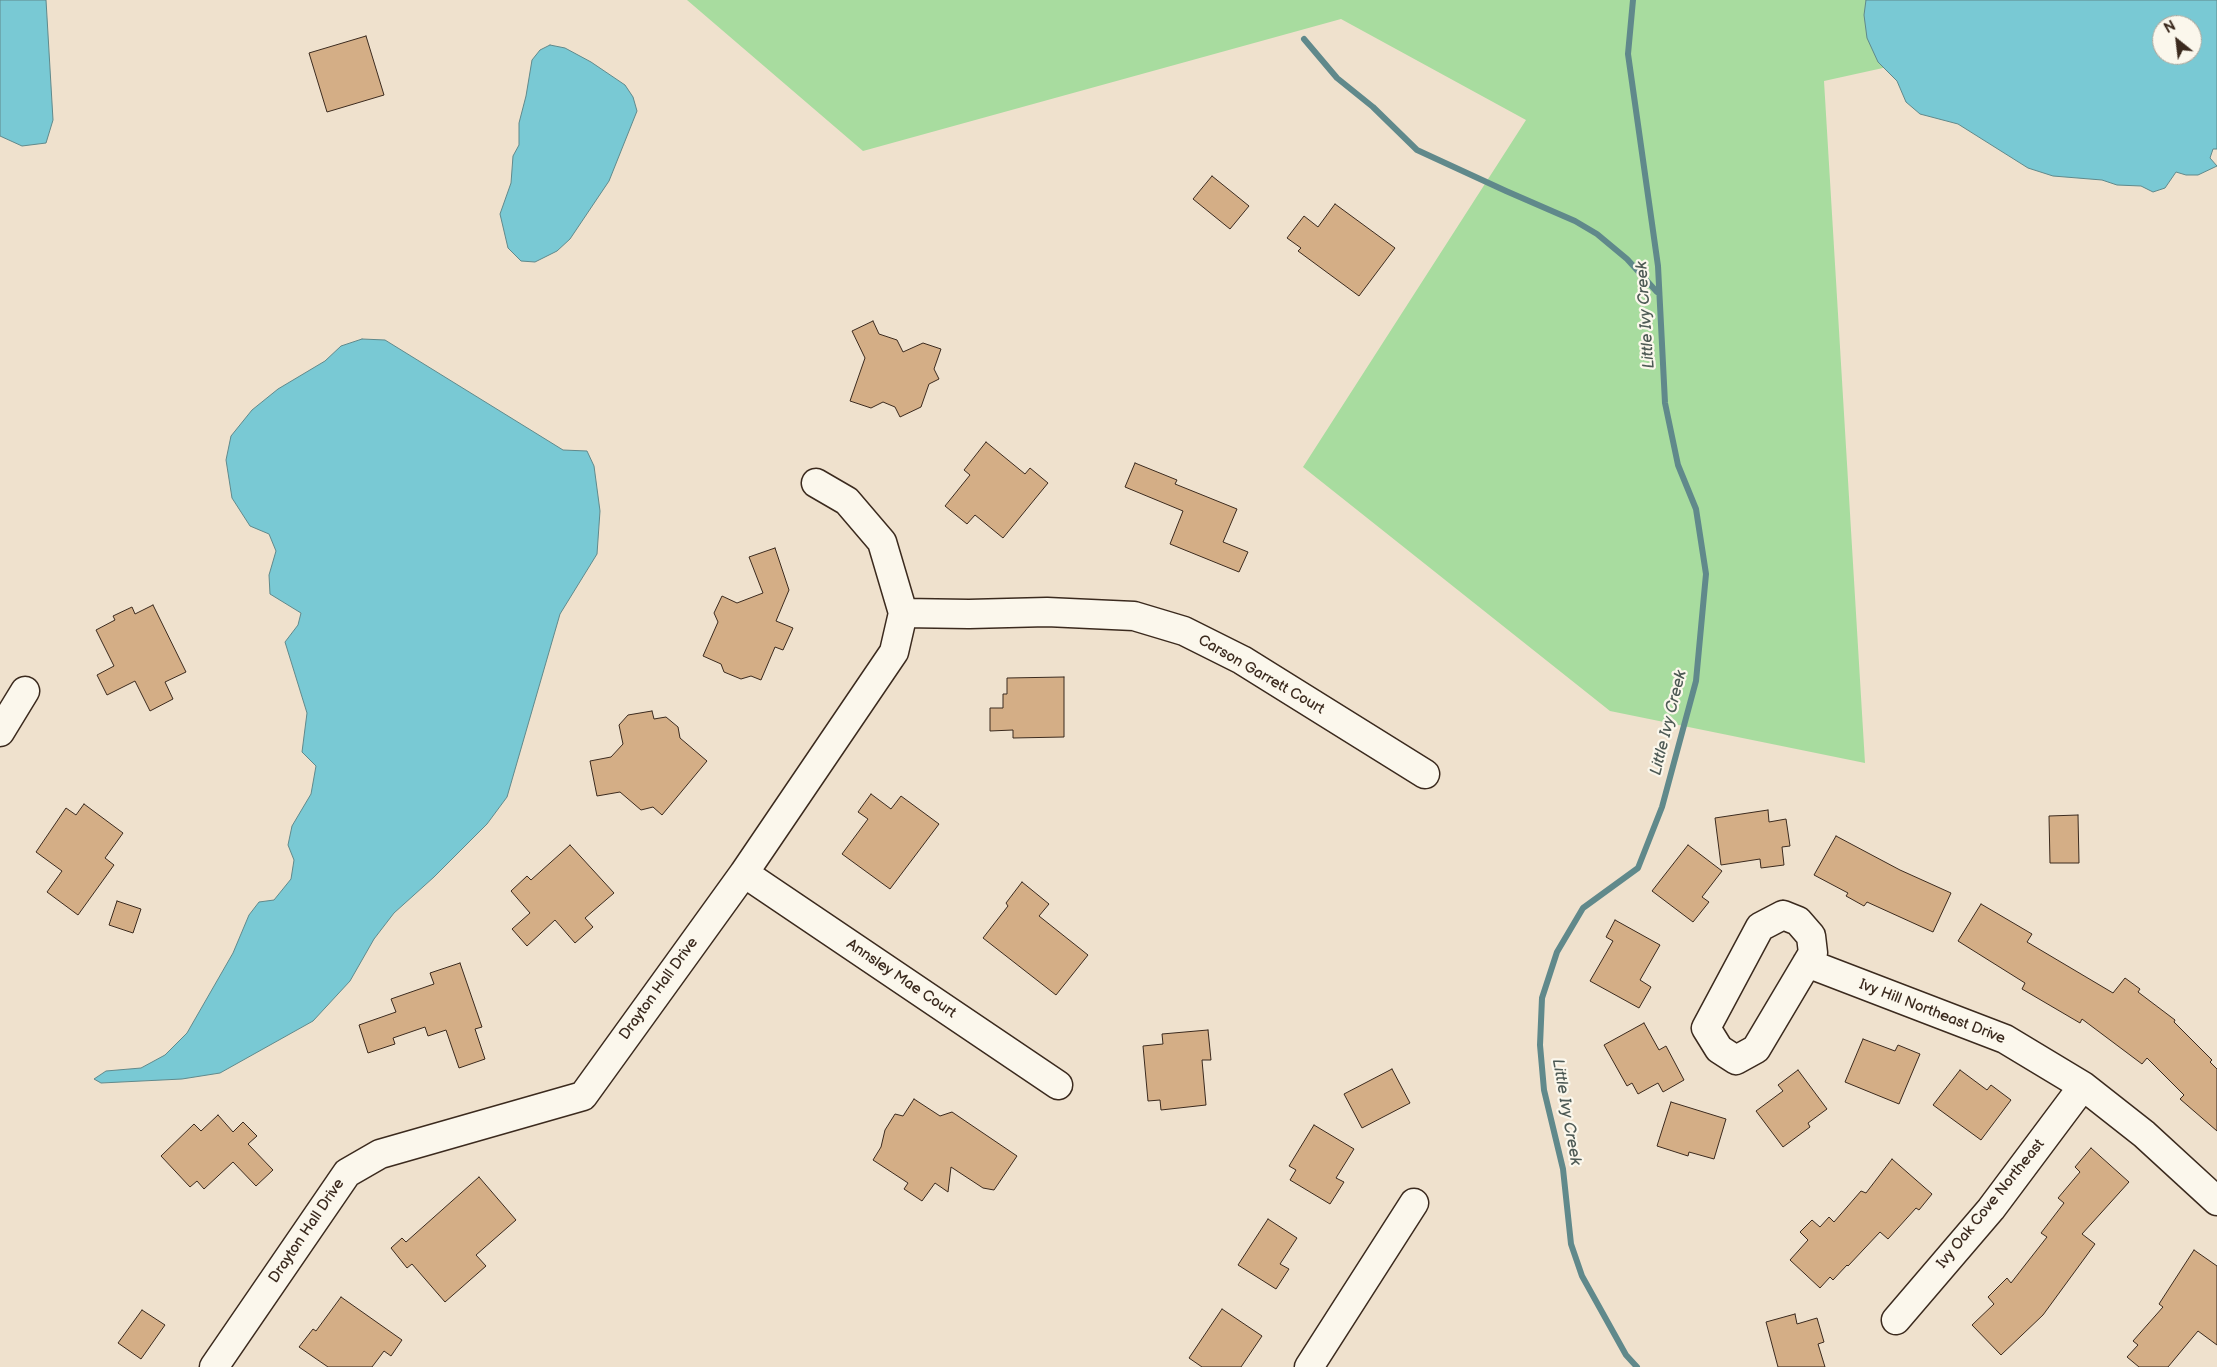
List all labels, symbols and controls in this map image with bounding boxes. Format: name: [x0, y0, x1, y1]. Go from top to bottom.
north arrow: [2152, 15, 2202, 65]
text: N: [2161, 17, 2179, 37]
water label: Little Ivy Creek: [1633, 261, 1659, 369]
street label: Carson Garrett Court: [1195, 631, 1327, 719]
water label: Little Ivy Creek: [1647, 669, 1691, 777]
street label: Drayton Hall Drive: [616, 934, 702, 1044]
street label: Annsley Mae Court: [843, 936, 959, 1022]
street label: Ivy Hill Northeast Drive: [1856, 976, 2008, 1048]
water label: Little Ivy Creek: [1547, 1057, 1585, 1167]
street label: Ivy Oak Cove Northeast: [1933, 1136, 2049, 1272]
street label: Drayton Hall Drive: [265, 1175, 349, 1287]

